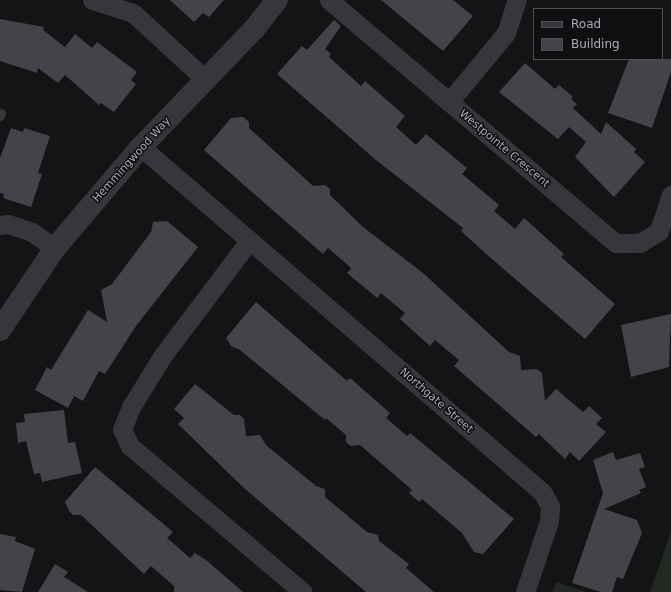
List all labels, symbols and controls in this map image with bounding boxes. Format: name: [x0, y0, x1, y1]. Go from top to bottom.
legend: [533, 8, 663, 60]
text: Road: [571, 17, 601, 31]
text: Building: [571, 37, 620, 51]
street label: Westpointe Crescent: [456, 107, 552, 191]
street label: Hemmingwood Way: [90, 115, 174, 205]
street label: Northgate Street: [397, 366, 475, 436]

